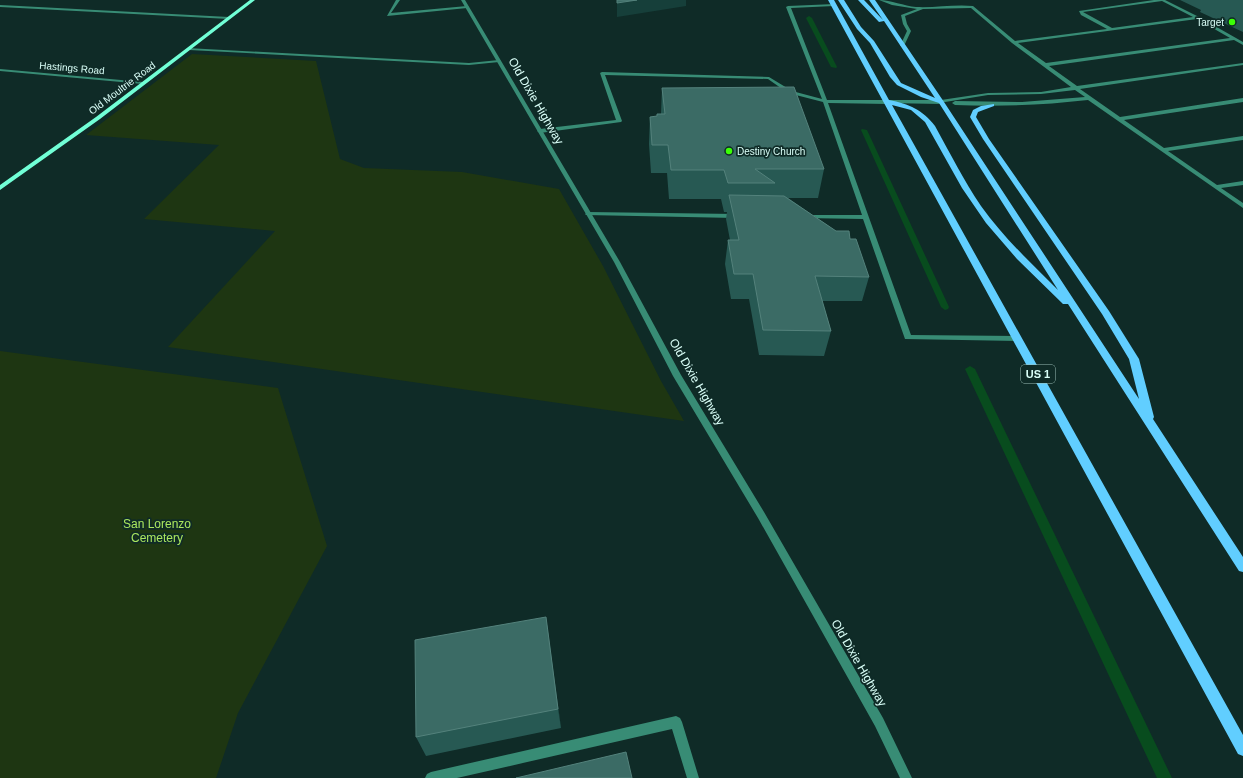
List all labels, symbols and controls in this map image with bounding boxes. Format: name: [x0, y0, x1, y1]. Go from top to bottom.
place label: Target: [1196, 17, 1224, 28]
marker: Target: [1227, 17, 1237, 27]
street label: Old Dixie Highway: [505, 55, 567, 147]
street label: Old Moultrie Road: [87, 59, 157, 117]
street label: Hastings Road: [39, 60, 105, 76]
marker: Destiny Church: [724, 146, 734, 156]
place label: Destiny Church: [737, 146, 805, 157]
street label: Old Dixie Highway: [666, 336, 728, 428]
road number: US 1: [1021, 365, 1055, 383]
park label: San Lorenzo Cemetery: [123, 517, 191, 545]
street label: Old Dixie Highway: [828, 617, 890, 709]

